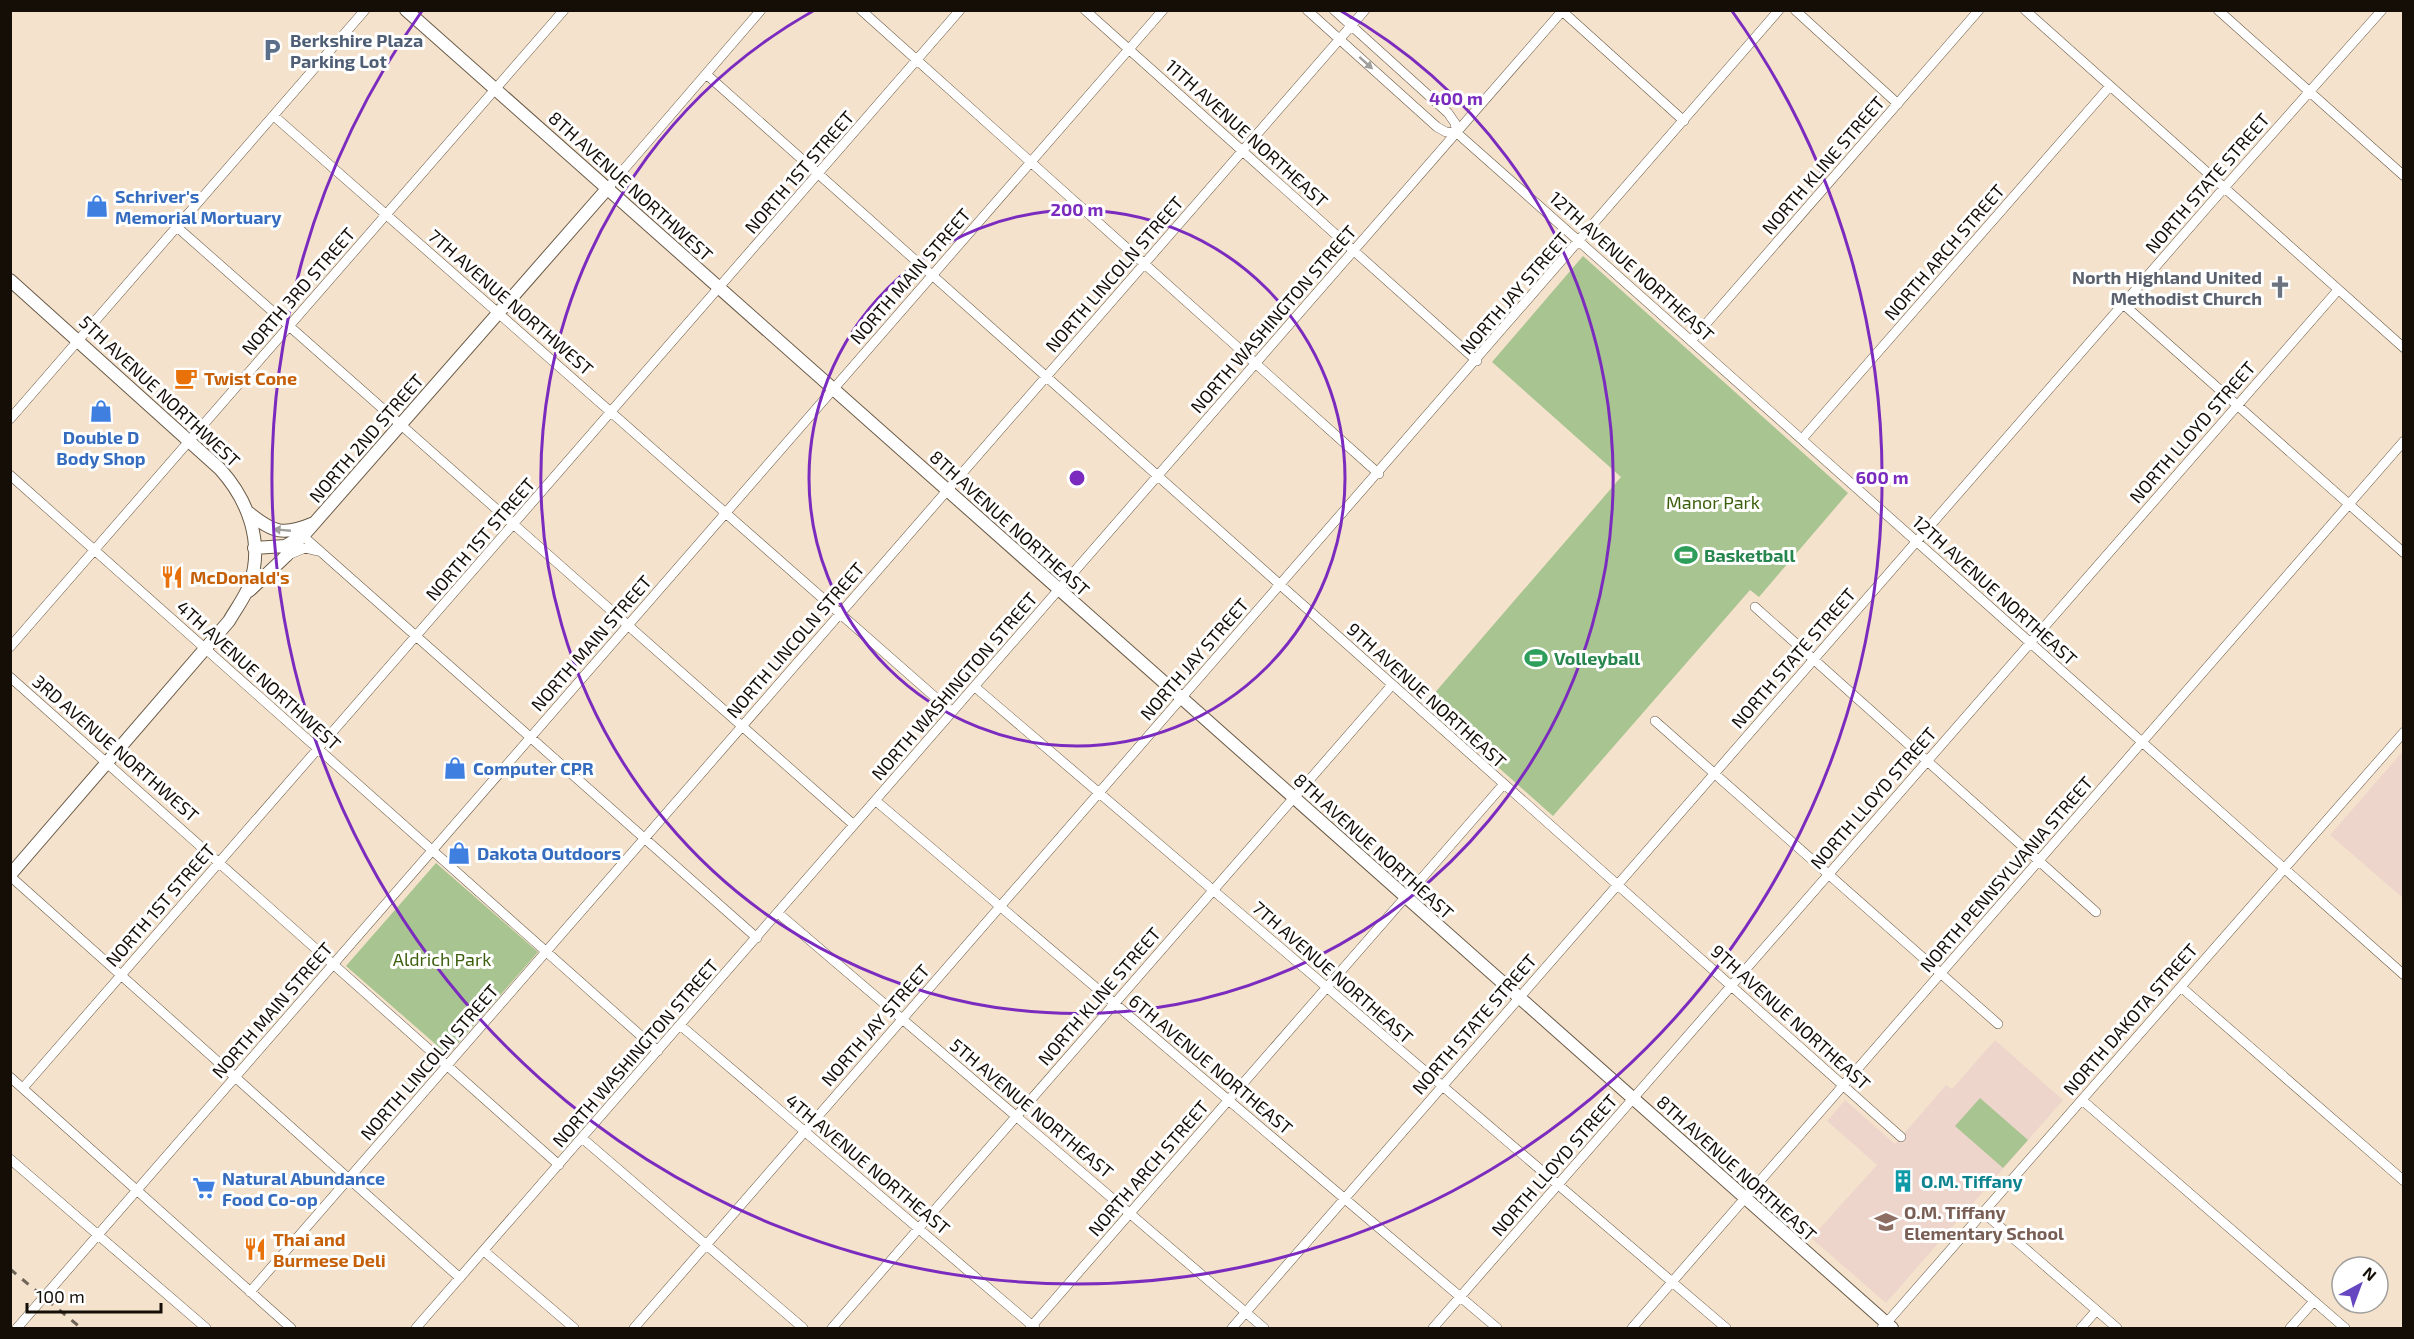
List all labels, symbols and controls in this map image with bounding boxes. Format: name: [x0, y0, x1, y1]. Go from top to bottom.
place label: Berkshire Plaza Parking Lot: [290, 29, 423, 72]
parking icon: Berkshire Plaza Parking Lot: [259, 37, 285, 63]
street label: 11TH AVENUE NORTHEAST: [1161, 54, 1333, 212]
one-way arrow: [1358, 56, 1373, 69]
text: 400 m: [1429, 87, 1483, 109]
street label: NORTH KLINE STREET: [1757, 91, 1889, 239]
street label: 8TH AVENUE NORTHWEST: [544, 106, 718, 266]
street label: NORTH 1ST STREET: [740, 106, 859, 238]
street label: NORTH STATE STREET: [2140, 108, 2274, 258]
street label: NORTH ARCH STREET: [1879, 179, 2009, 324]
place label: Schriver's Memorial Mortuary: [115, 185, 282, 228]
street label: 12TH AVENUE NORTHEAST: [1545, 186, 1719, 346]
street label: NORTH LINCOLN STREET: [1040, 191, 1188, 356]
shop icon: Schriver's Memorial Mortuary: [84, 193, 110, 219]
text: 200 m: [1051, 198, 1103, 220]
street label: NORTH MAIN STREET: [845, 203, 975, 348]
street label: NORTH WASHINGTON STREET: [1185, 220, 1361, 417]
street label: NORTH 3RD STREET: [237, 222, 360, 359]
street label: 7TH AVENUE NORTHWEST: [424, 224, 598, 380]
street label: NORTH JAY STREET: [1455, 227, 1573, 358]
place label: North Highland United Methodist Church: [2072, 266, 2262, 309]
church icon: North Highland United Methodist Church: [2267, 274, 2293, 300]
street label: 5TH AVENUE NORTHWEST: [75, 311, 245, 472]
street label: NORTH LLOYD STREET: [2124, 356, 2260, 507]
cafe icon: Twist Cone: [173, 365, 199, 391]
place label: Twist Cone: [204, 367, 297, 389]
street label: NORTH 2ND STREET: [304, 369, 428, 507]
shop icon: Double D Body Shop: [88, 398, 114, 424]
place label: Double D Body Shop: [56, 426, 146, 469]
street label: 8TH AVENUE NORTHEAST: [926, 445, 1095, 601]
text: 600 m: [1855, 466, 1909, 488]
centre of rings: [1067, 468, 1087, 488]
street label: NORTH 1ST STREET: [421, 473, 540, 605]
park label: Manor Park: [1666, 491, 1760, 513]
street label: 12TH AVENUE NORTHEAST: [1908, 510, 2082, 670]
one-way arrow: [272, 525, 291, 535]
sports icon: Basketball: [1673, 542, 1699, 568]
place label: Basketball: [1704, 544, 1795, 566]
street label: NORTH LINCOLN STREET: [721, 557, 869, 722]
restaurant icon: McDonald's: [159, 564, 185, 590]
place label: McDonald's: [190, 566, 290, 588]
street label: NORTH MAIN STREET: [526, 570, 656, 715]
street label: NORTH STATE STREET: [1726, 583, 1860, 733]
street label: NORTH WASHINGTON STREET: [866, 587, 1042, 784]
street label: NORTH JAY STREET: [1135, 593, 1253, 724]
street label: 4TH AVENUE NORTHWEST: [172, 596, 346, 755]
street label: 9TH AVENUE NORTHEAST: [1343, 618, 1512, 773]
sports icon: Volleyball: [1523, 645, 1549, 671]
place label: Volleyball: [1554, 647, 1640, 669]
street label: 3RD AVENUE NORTHWEST: [28, 670, 204, 826]
street label: NORTH LLOYD STREET: [1805, 722, 1941, 873]
shop icon: Computer CPR: [442, 755, 468, 781]
place label: Computer CPR: [473, 757, 594, 779]
street label: 8TH AVENUE NORTHEAST: [1290, 768, 1459, 924]
street label: NORTH PENNSYLVANIA STREET: [1915, 771, 2097, 976]
street label: NORTH 1ST STREET: [101, 839, 220, 971]
shop icon: Dakota Outdoors: [446, 840, 472, 866]
place label: Dakota Outdoors: [477, 842, 621, 864]
street label: 7TH AVENUE NORTHEAST: [1248, 896, 1418, 1048]
street label: NORTH KLINE STREET: [1033, 922, 1165, 1070]
street label: NORTH MAIN STREET: [207, 937, 337, 1082]
street label: NORTH DAKOTA STREET: [2058, 938, 2202, 1099]
street label: 9TH AVENUE NORTHEAST: [1707, 940, 1876, 1095]
park label: Aldrich Park: [393, 948, 491, 970]
street label: NORTH STATE STREET: [1407, 949, 1541, 1099]
street label: NORTH WASHINGTON STREET: [547, 954, 723, 1151]
street label: NORTH JAY STREET: [816, 959, 934, 1090]
street label: NORTH LINCOLN STREET: [355, 979, 503, 1144]
street label: 6TH AVENUE NORTHEAST: [1125, 989, 1298, 1139]
street label: 5TH AVENUE NORTHEAST: [946, 1033, 1118, 1183]
street label: 4TH AVENUE NORTHEAST: [782, 1089, 955, 1239]
street label: NORTH LLOYD STREET: [1486, 1089, 1622, 1240]
street label: 8TH AVENUE NORTHEAST: [1653, 1090, 1822, 1246]
street label: NORTH ARCH STREET: [1083, 1095, 1213, 1240]
place label: Natural Abundance Food Co-op: [222, 1167, 385, 1210]
building icon: O.M. Tiffany: [1890, 1168, 1916, 1194]
place label: O.M. Tiffany: [1921, 1170, 2024, 1192]
supermarket icon: Natural Abundance Food Co-op: [191, 1175, 217, 1201]
place label: O.M. Tiffany Elementary School: [1904, 1201, 2064, 1244]
school or university icon: O.M. Tiffany Elementary School: [1873, 1209, 1899, 1235]
place label: Thai and Burmese Deli: [273, 1228, 386, 1271]
restaurant icon: Thai and Burmese Deli: [242, 1236, 268, 1262]
north arrow: [2330, 1255, 2390, 1315]
text: N: [2360, 1262, 2381, 1284]
scale bar: [27, 1276, 160, 1314]
text: 100 m: [36, 1285, 85, 1307]

